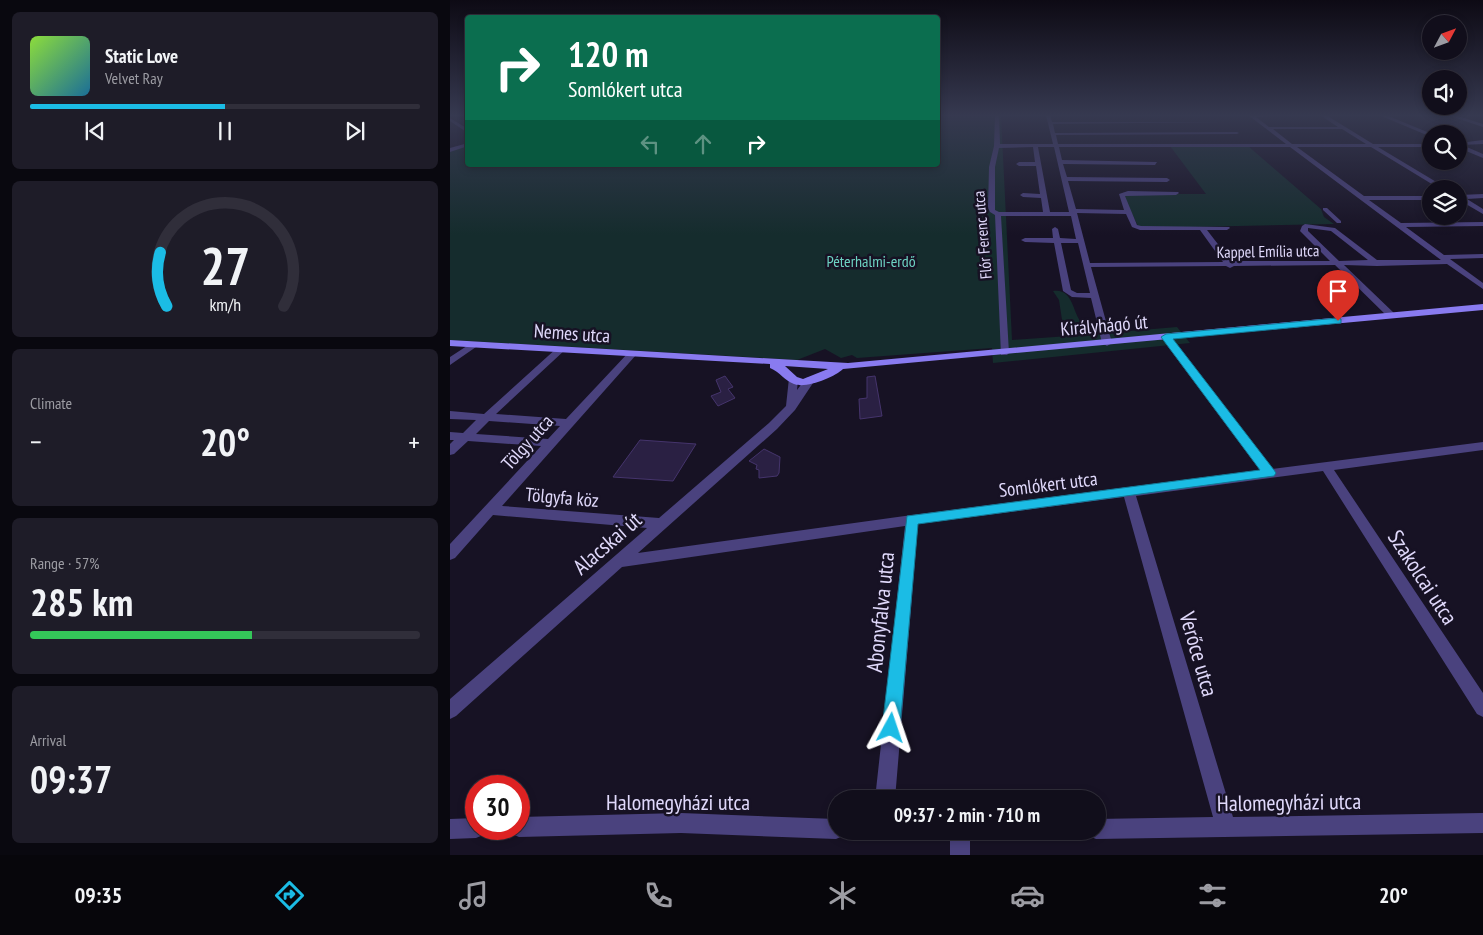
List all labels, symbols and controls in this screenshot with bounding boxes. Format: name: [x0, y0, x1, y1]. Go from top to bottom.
north arrow: [1422, 15, 1468, 60]
map controls: [1422, 15, 1467, 225]
text: 120 m: [568, 31, 649, 77]
icon: right: [485, 35, 550, 100]
text: Static Love: [105, 44, 178, 68]
text: Velvet Ray: [105, 68, 163, 88]
button: sound: [1422, 70, 1467, 115]
text: Somlókert utca: [568, 75, 683, 103]
icon: previous: [81, 117, 109, 145]
icon: pause: [211, 117, 239, 145]
icon: next: [341, 117, 369, 145]
button: search: [1422, 125, 1467, 170]
icon: left: [636, 130, 664, 158]
icon: ahead: [689, 130, 717, 158]
icon: right: [742, 130, 770, 158]
button: layers: [1422, 180, 1467, 225]
street label: Flór Ferenc utca: [968, 190, 996, 280]
text: 27: [200, 232, 250, 299]
street label: Kappel Emília utca: [1217, 240, 1319, 262]
park label: Péterhalmi-erdő: [826, 251, 916, 271]
pin: [1317, 270, 1359, 321]
icon: arrive: [1324, 277, 1352, 305]
text: km/h: [209, 293, 241, 316]
street label: Királyhágó út: [1059, 309, 1150, 341]
street label: Nemes utca: [533, 318, 611, 348]
text: Climate: [30, 393, 72, 413]
street label: Tölgy utca: [496, 409, 558, 475]
text: 20°: [200, 417, 250, 466]
text: −: [30, 423, 42, 460]
text: +: [408, 423, 420, 460]
street label: Somlókert utca: [997, 466, 1099, 502]
street label: Tölgyfa köz: [524, 482, 600, 512]
street label: Alacskai út: [567, 506, 647, 580]
street label: Szakolcai utca: [1382, 524, 1464, 630]
street label: Abonyfalva utca: [860, 550, 900, 674]
text: Range · 57%: [30, 553, 99, 573]
text: 285 km: [30, 577, 133, 626]
street label: Verőce utca: [1173, 607, 1224, 700]
position arrow: [864, 701, 916, 753]
text: Arrival: [30, 730, 66, 750]
text: 09:37: [30, 754, 112, 803]
speed limit sign: 30: [465, 775, 530, 840]
street label: Halomegyházi utca: [1217, 787, 1361, 817]
street label: Halomegyházi utca: [606, 788, 750, 816]
text: 09:37 · 2 min · 710 m: [894, 803, 1040, 827]
icon: directions: [272, 878, 307, 913]
icon: music: [456, 878, 491, 913]
icon: phone: [641, 878, 676, 913]
icon: climate: [825, 878, 860, 913]
icon: car: [1010, 878, 1045, 913]
icon: filters: [1195, 878, 1230, 913]
text: 09:35: [75, 881, 122, 909]
text: 20°: [1379, 881, 1408, 909]

